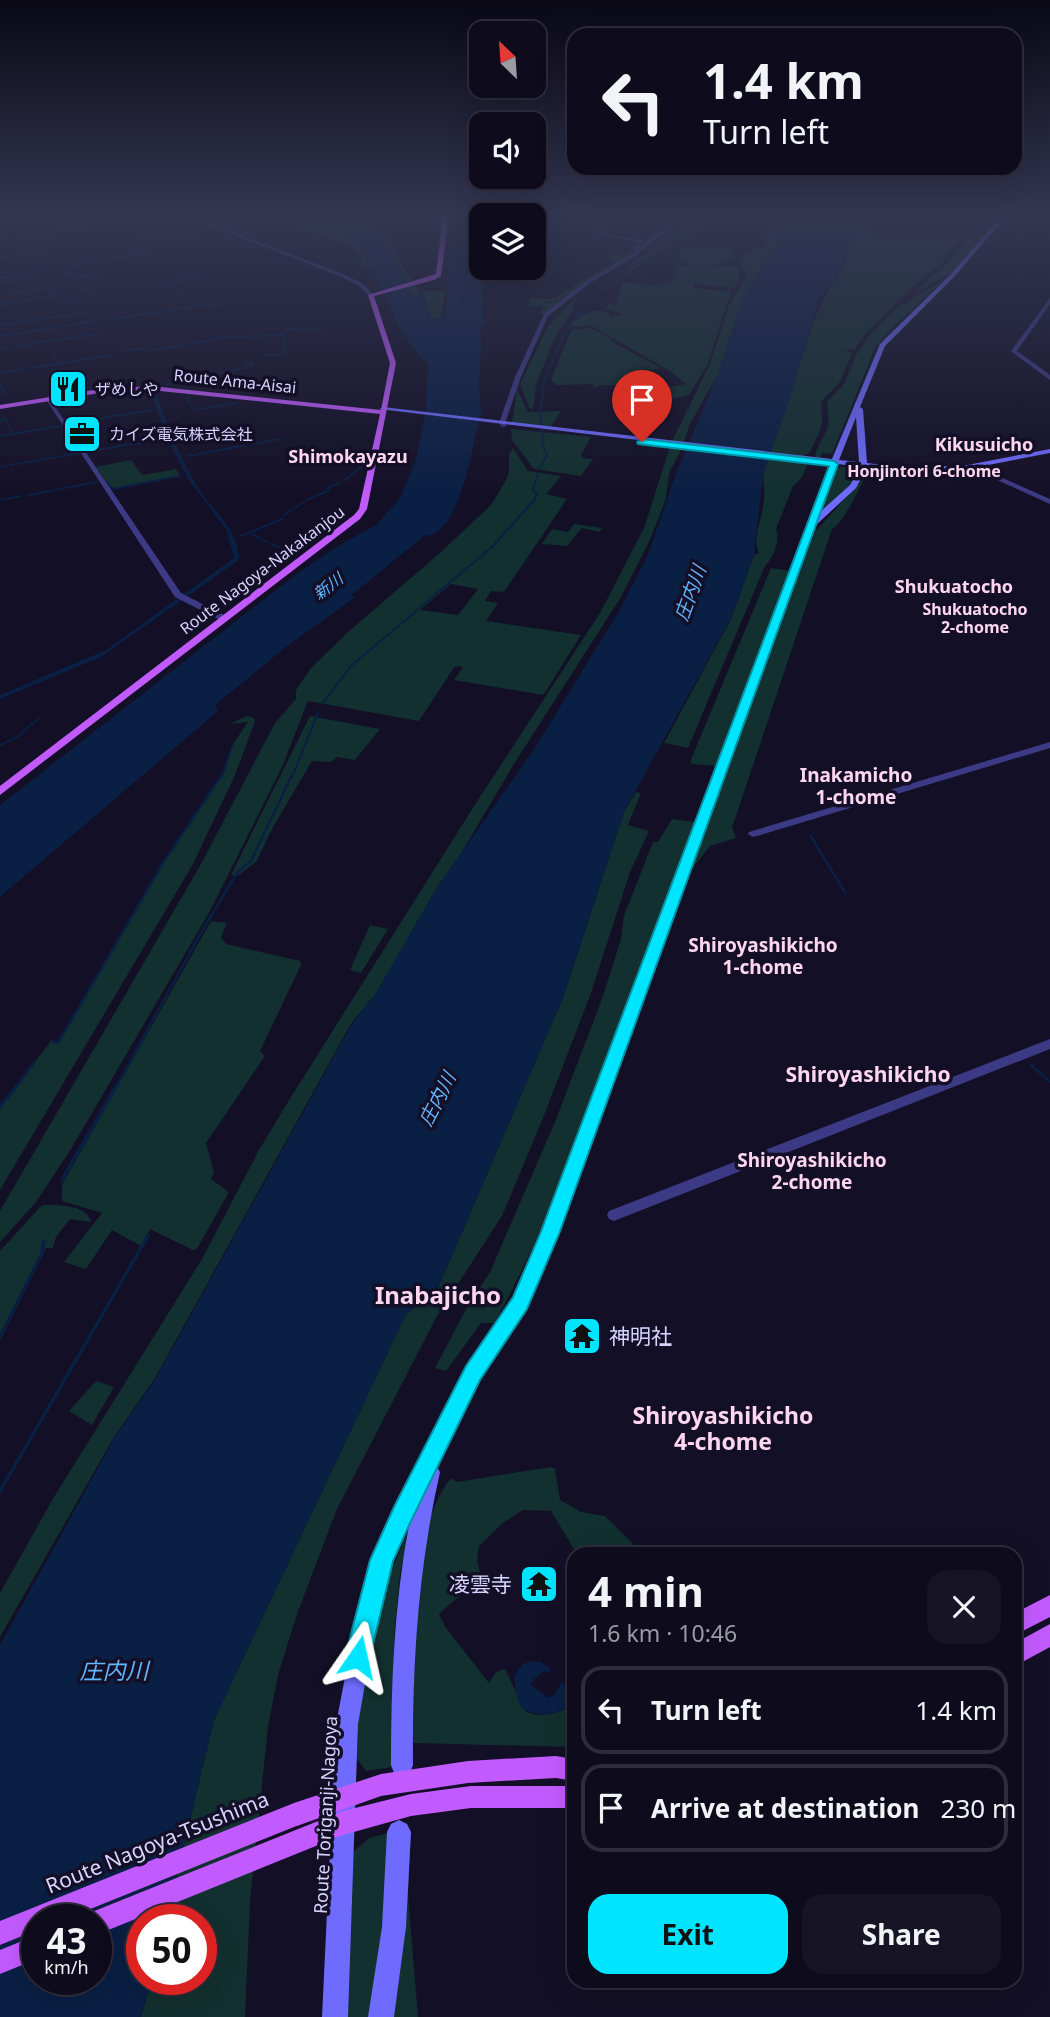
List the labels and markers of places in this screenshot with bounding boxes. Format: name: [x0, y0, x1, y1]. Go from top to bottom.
restaurant icon: ザめしや: [47, 368, 89, 410]
pin: [612, 370, 672, 442]
place label: ザめしや: [95, 378, 159, 400]
office icon: カイズ電気株式会社: [61, 413, 103, 455]
place label: カイズ電気株式会社: [109, 423, 253, 445]
temple icon: 神明社: [561, 1315, 603, 1357]
place label: 神明社: [609, 1322, 672, 1350]
temple icon: 凌雲寺: [518, 1563, 560, 1605]
place label: 凌雲寺: [449, 1570, 512, 1598]

